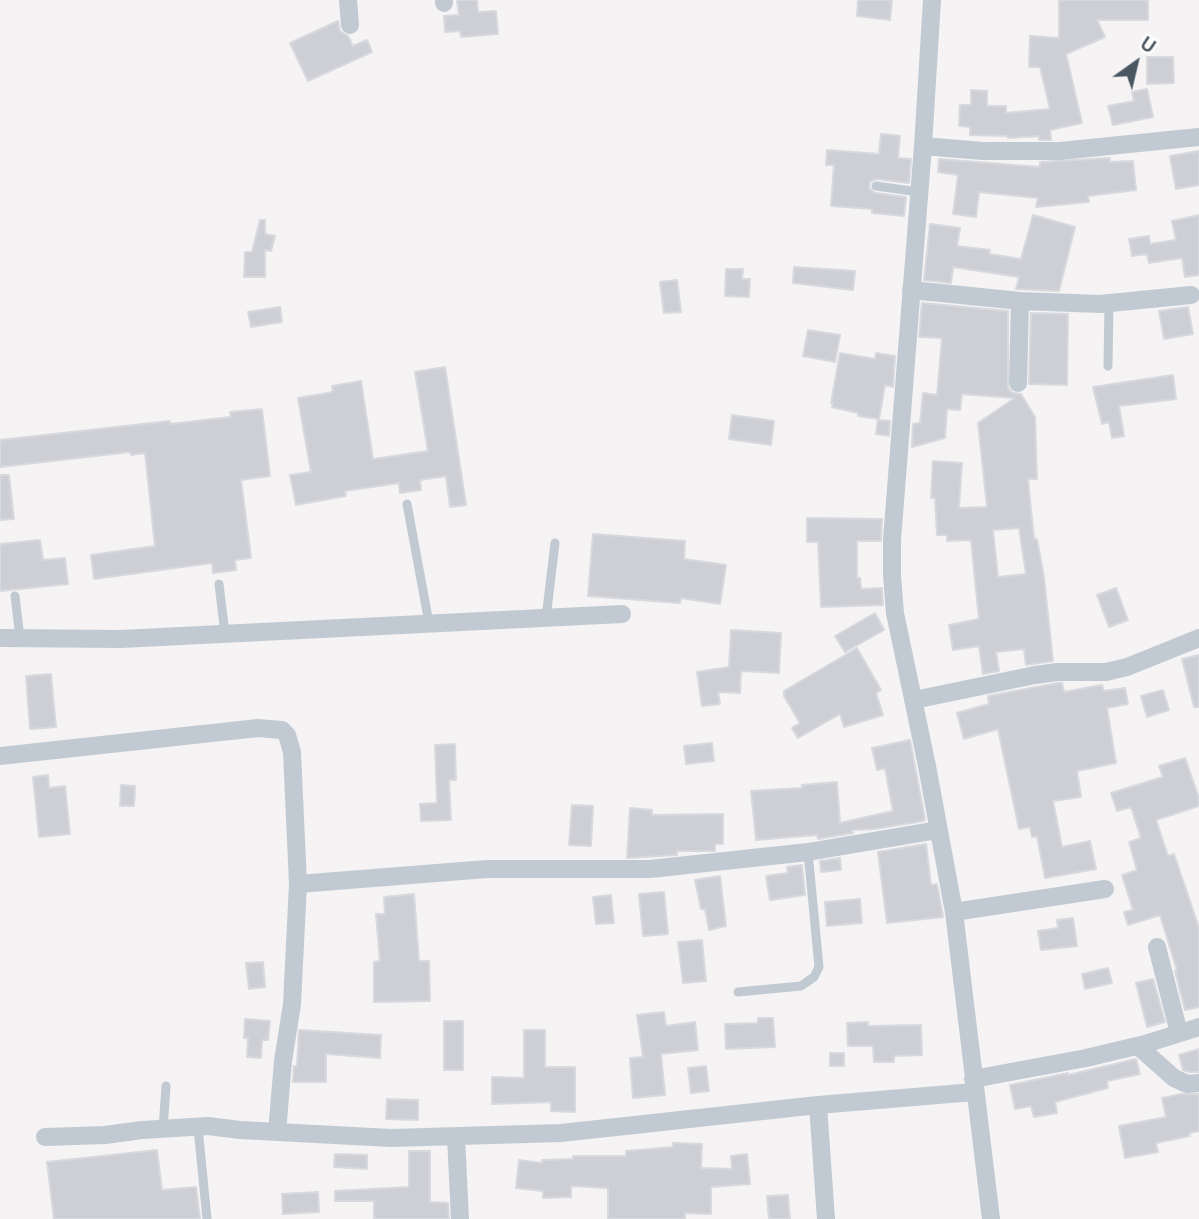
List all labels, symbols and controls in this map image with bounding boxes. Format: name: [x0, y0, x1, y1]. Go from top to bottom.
north arrow: [1101, 28, 1171, 98]
text: U: [1136, 32, 1160, 58]

